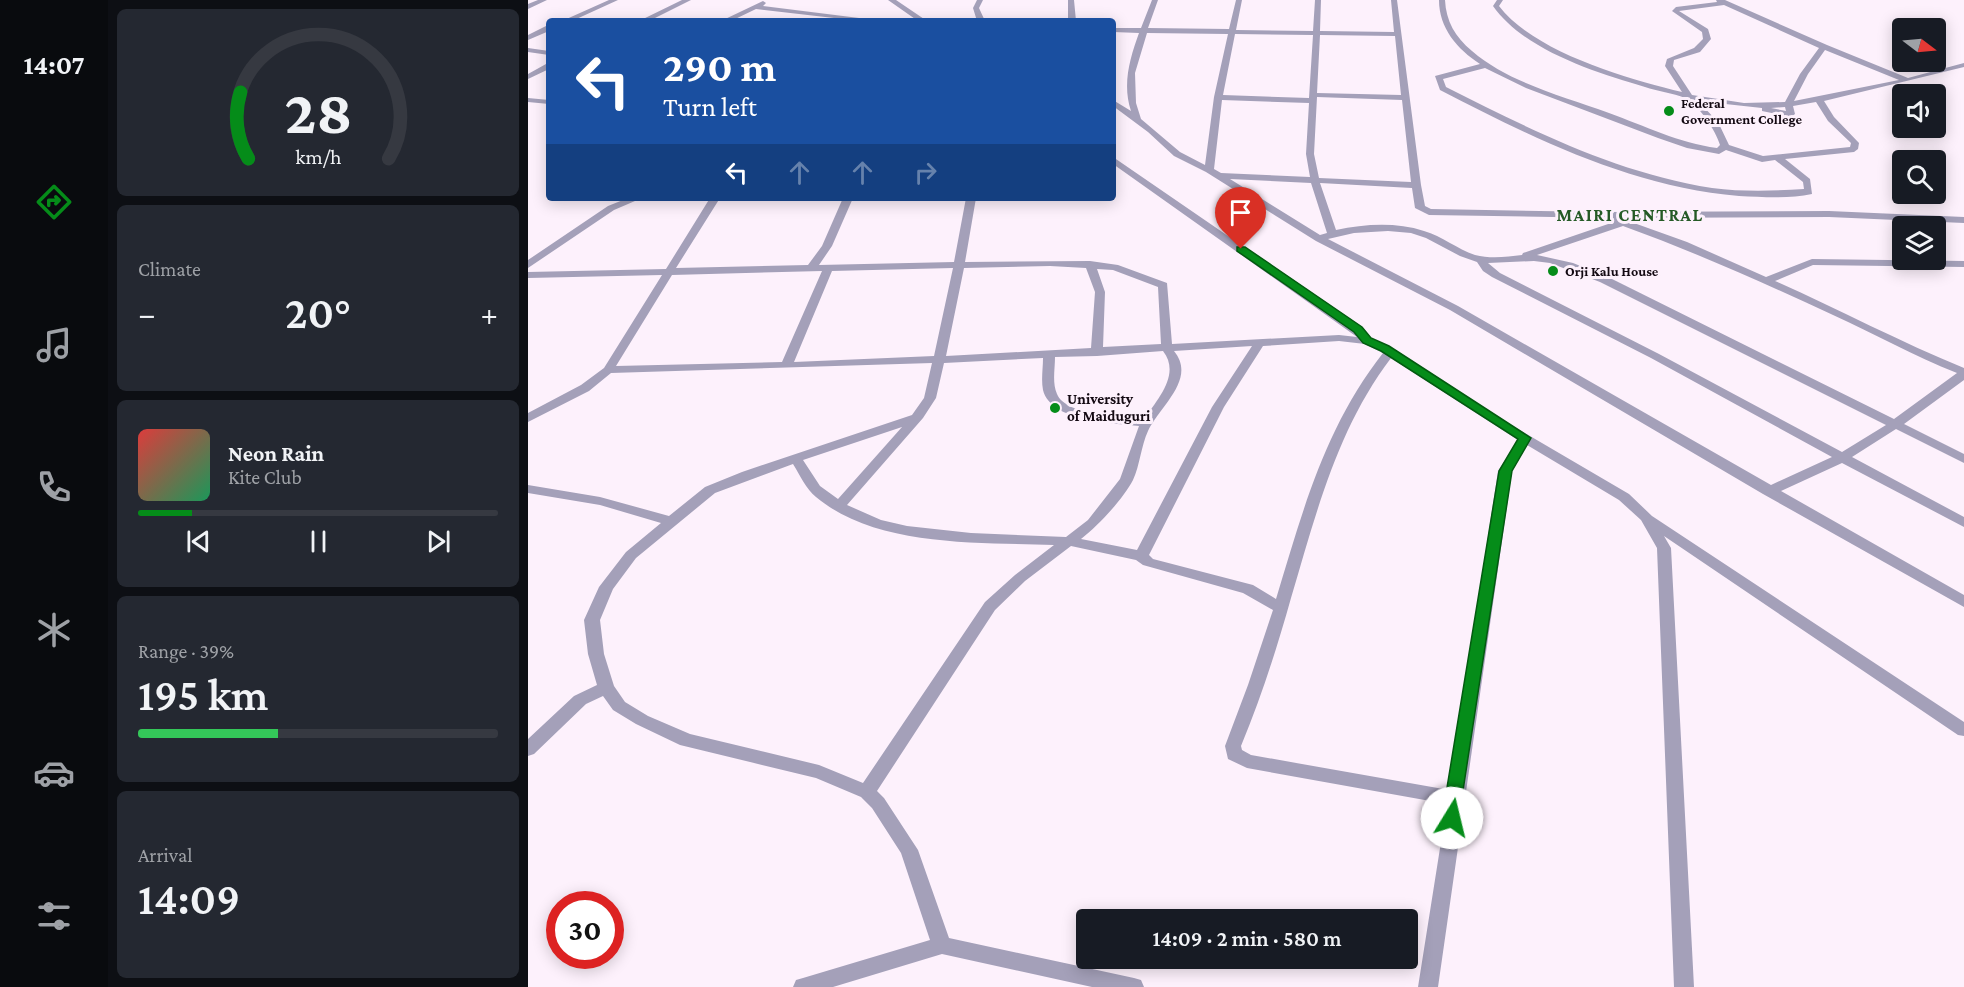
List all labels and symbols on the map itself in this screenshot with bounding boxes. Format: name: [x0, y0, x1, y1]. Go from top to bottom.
north arrow: [1892, 18, 1946, 72]
place label: Federal Government College: [1681, 95, 1802, 127]
marker: Federal Government College: [1662, 104, 1676, 118]
pin: [1215, 187, 1266, 249]
district label: MAIRI CENTRAL: [1556, 205, 1704, 225]
place label: Orji Kalu House: [1565, 263, 1659, 280]
marker: Orji Kalu House: [1546, 264, 1560, 278]
place label: University of Maiduguri: [1067, 391, 1151, 424]
marker: University of Maiduguri: [1048, 401, 1062, 415]
position arrow: [1420, 786, 1484, 850]
speed limit sign: 30: [546, 891, 624, 969]

